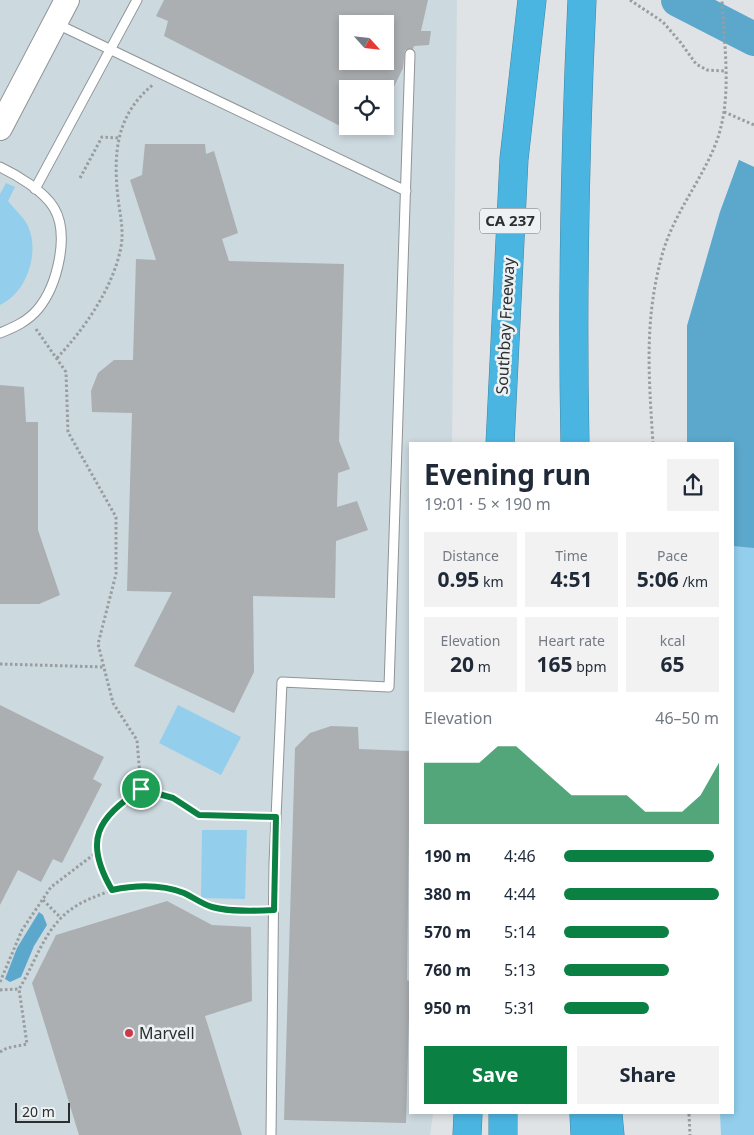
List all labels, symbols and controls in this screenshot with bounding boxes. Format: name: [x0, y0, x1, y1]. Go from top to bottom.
north arrow: [339, 15, 394, 70]
map controls: [339, 15, 394, 135]
button: locate: [339, 80, 394, 135]
road number: CA 237: [480, 208, 540, 234]
street label: Southbay Freeway: [490, 256, 520, 395]
text: Evening run: [424, 455, 591, 493]
button: share: [667, 459, 719, 511]
text: 19:01 · 5 × 190 m: [424, 493, 551, 515]
text: Distance: [442, 546, 499, 565]
text: Time: [555, 546, 588, 565]
text: Pace: [657, 546, 688, 565]
text: 0.95: [437, 565, 479, 593]
text: 4:51: [551, 565, 592, 593]
text: 5:06: [637, 565, 679, 593]
text: km: [479, 572, 504, 591]
text: /km: [679, 572, 708, 591]
text: Elevation: [441, 631, 500, 650]
text: Heart rate: [538, 631, 605, 650]
text: kcal: [660, 631, 685, 650]
text: 20: [450, 650, 474, 678]
text: 165: [537, 650, 573, 678]
text: 65: [660, 650, 685, 678]
text: m: [474, 657, 491, 676]
text: bpm: [573, 657, 607, 676]
text: Elevation: [424, 707, 492, 729]
text: 46–50 m: [655, 707, 719, 729]
pin: [120, 768, 162, 810]
icon: arrive: [127, 775, 155, 803]
text: 190 m: [424, 845, 471, 867]
text: 4:46: [504, 845, 536, 867]
text: 380 m: [424, 883, 471, 905]
text: 4:44: [504, 883, 536, 905]
text: 570 m: [424, 921, 471, 943]
text: 5:14: [504, 921, 536, 943]
text: 760 m: [424, 959, 471, 981]
text: 5:13: [504, 959, 536, 981]
text: 950 m: [424, 997, 471, 1019]
text: 5:31: [504, 997, 536, 1019]
place label: Marvell: [139, 1022, 195, 1044]
marker: Marvell: [123, 1027, 135, 1039]
button: Save: [424, 1046, 567, 1104]
button: Share: [577, 1046, 719, 1104]
scale bar: [15, 1100, 70, 1123]
text: 20 m: [22, 1102, 55, 1121]

